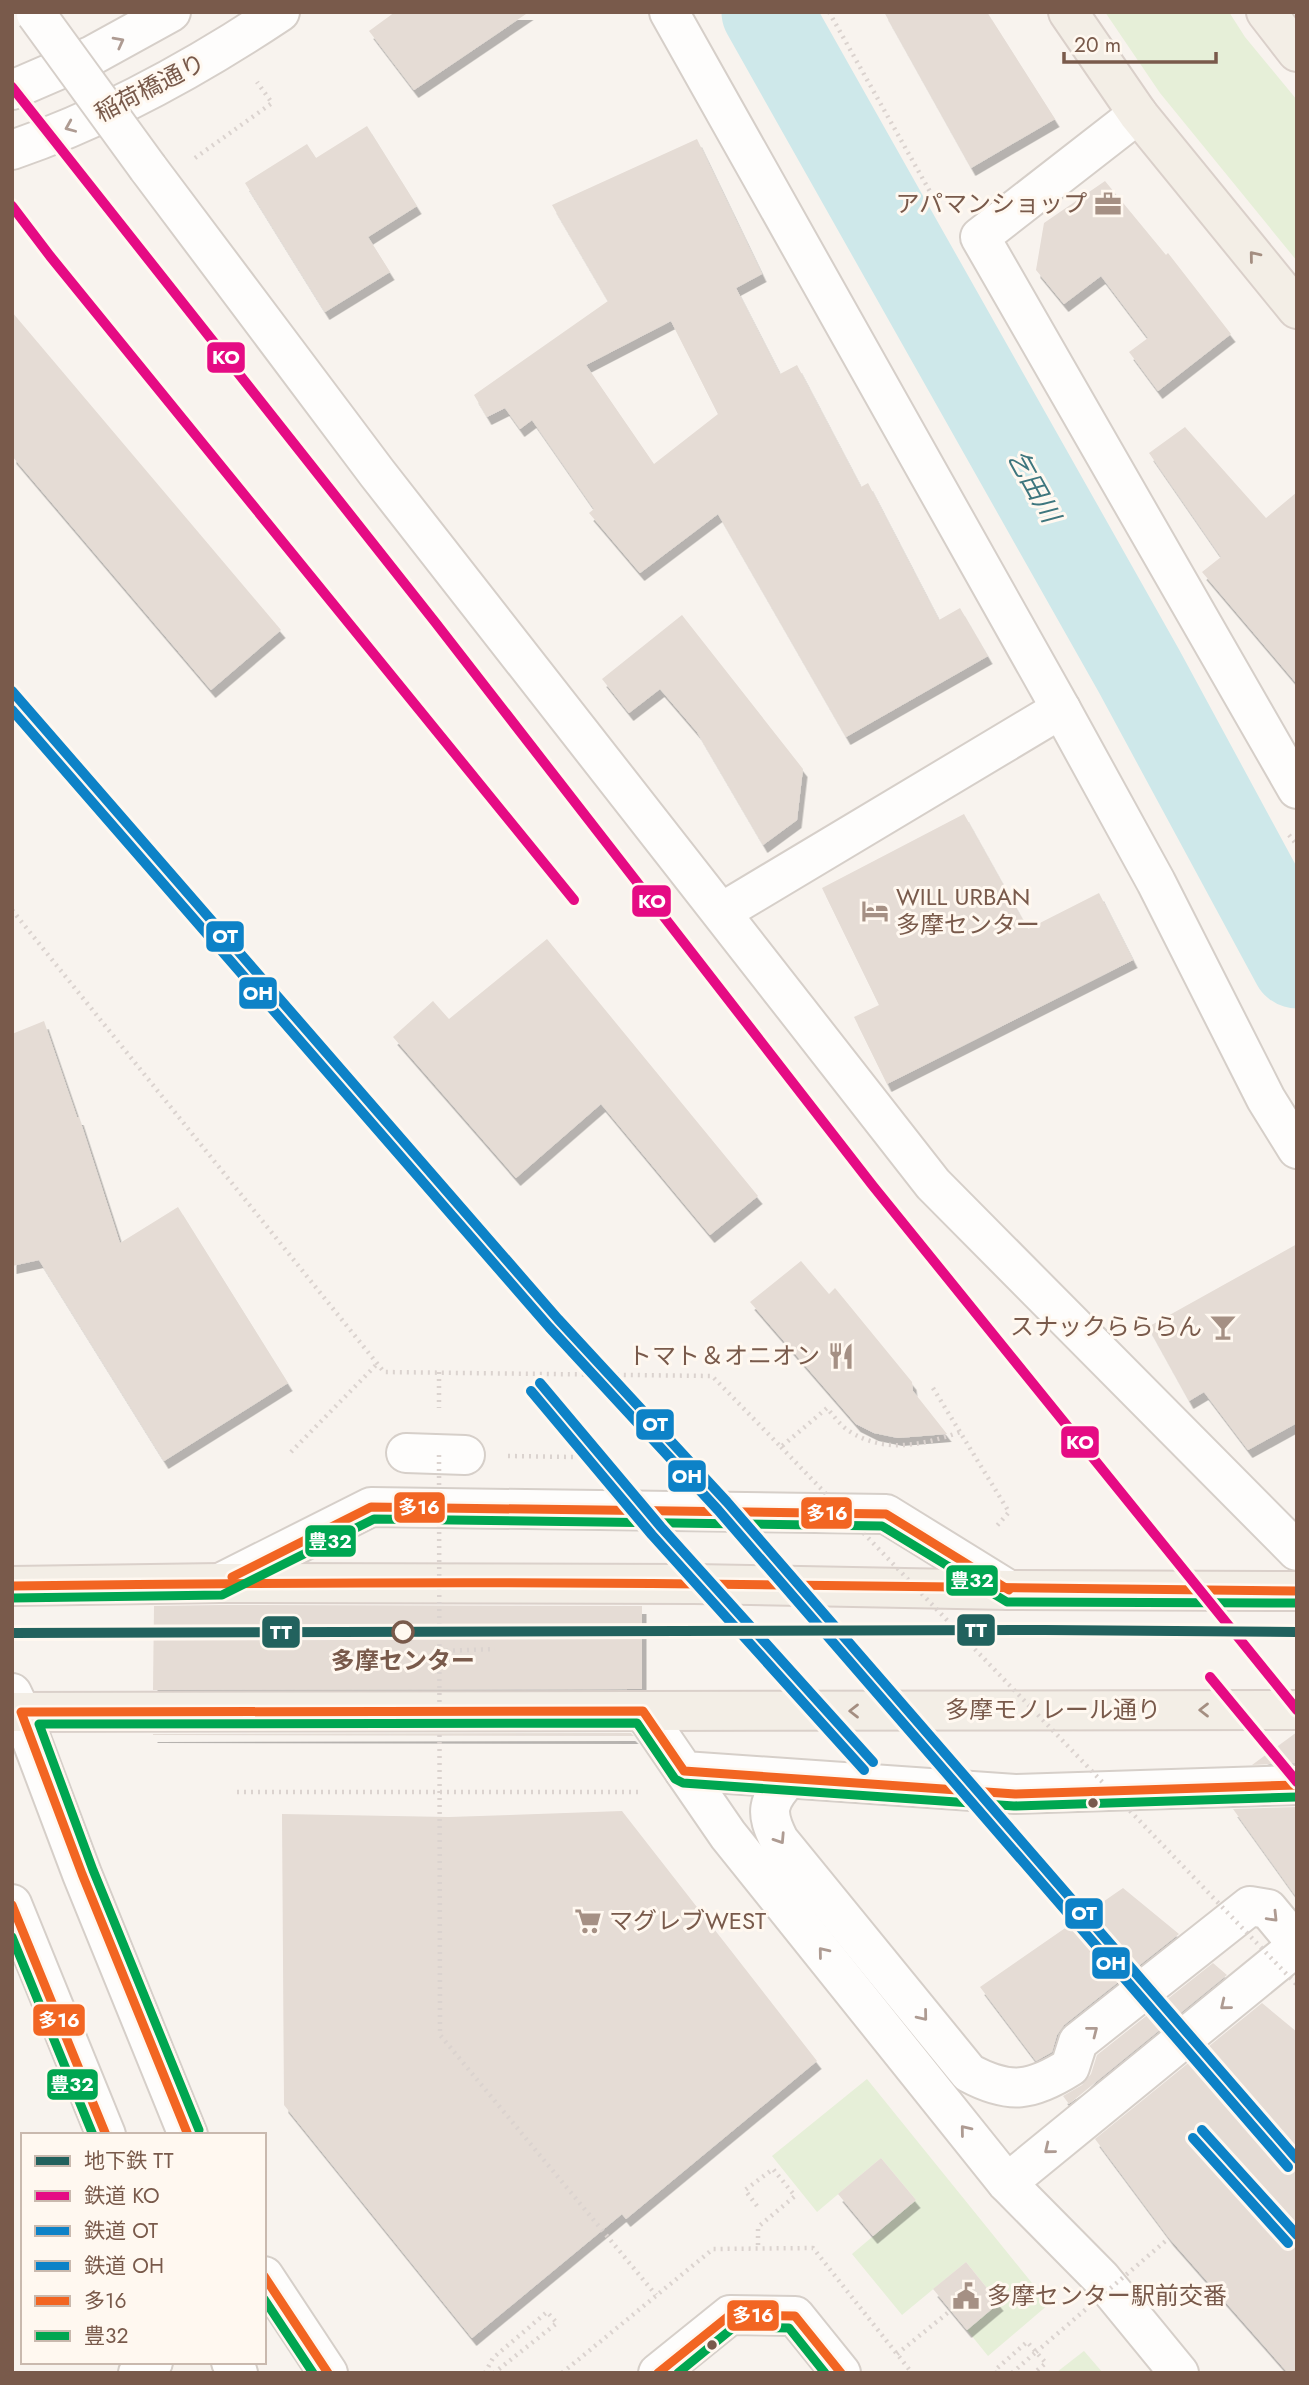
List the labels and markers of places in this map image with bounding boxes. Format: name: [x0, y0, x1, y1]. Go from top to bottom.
place label: アパマンショップ: [895, 186, 1087, 221]
office icon: アパマンショップ: [1093, 189, 1123, 219]
place label: WILL URBAN 多摩センター: [896, 879, 1040, 942]
hotel icon: WILL URBAN 多摩センター: [860, 896, 890, 926]
place label: スナックらららん: [1010, 1309, 1202, 1344]
bar icon: スナックらららん: [1208, 1312, 1238, 1342]
place label: トマト＆オニオン: [628, 1338, 820, 1373]
restaurant icon: トマト＆オニオン: [826, 1341, 856, 1371]
marker: 多摩センター: [392, 1621, 414, 1643]
place label: 多摩センター: [331, 1643, 475, 1678]
unlabelled marker: [1086, 1796, 1100, 1810]
place label: マグレブWEST: [609, 1903, 766, 1938]
supermarket icon: マグレブWEST: [573, 1906, 603, 1936]
place label: 多摩センター駅前交番: [987, 2278, 1227, 2313]
public building icon: 多摩センター駅前交番: [951, 2281, 981, 2311]
unlabelled marker: [705, 2338, 719, 2352]

